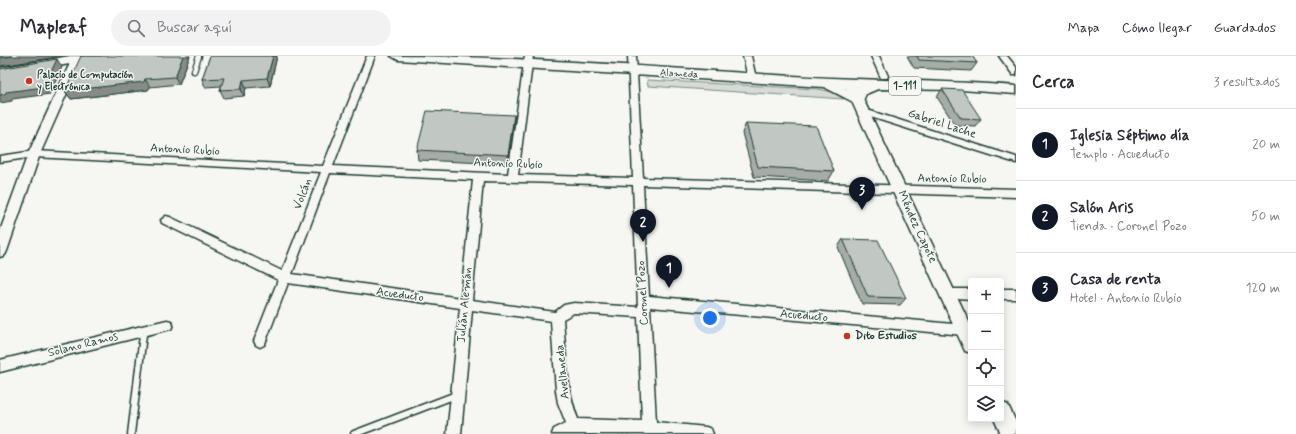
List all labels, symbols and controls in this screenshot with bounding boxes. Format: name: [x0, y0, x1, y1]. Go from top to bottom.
search box: [111, 10, 391, 46]
text: Mapleaf: [20, 15, 87, 40]
icon: search: [125, 17, 147, 39]
text: Buscar aquí: [157, 18, 232, 38]
text: Mapa: [1068, 19, 1100, 37]
text: Cómo llegar: [1122, 19, 1192, 37]
text: Guardados: [1214, 19, 1276, 37]
street label: Alameda: [659, 67, 699, 81]
place label: Palacio de Computación y Electrónica: [36, 68, 133, 94]
text: Cerca: [1032, 71, 1075, 93]
text: 3 resultados: [1214, 74, 1280, 91]
marker: Palacio de Computación y Electrónica: [24, 76, 34, 86]
road number: 1-111: [889, 77, 921, 95]
street label: Gabriel Lache: [906, 105, 978, 143]
text: Iglesia Séptimo día: [1070, 126, 1190, 146]
text: 1: [1042, 136, 1048, 153]
text: 20 m: [1252, 136, 1280, 153]
street label: Antonio Rubio: [150, 140, 220, 160]
text: Templo · Acueducto: [1070, 146, 1170, 163]
street label: Antonio Rubio: [473, 155, 543, 173]
street label: Antonio Rubio: [917, 170, 987, 188]
street label: Volcán: [290, 176, 316, 212]
pin: 3: [849, 177, 875, 210]
street label: Méndez Capote: [893, 188, 941, 266]
text: Salón Aris: [1070, 198, 1133, 218]
text: 2: [1042, 208, 1048, 225]
text: 50 m: [1251, 208, 1280, 225]
pin: 2: [630, 209, 656, 242]
text: Tienda · Coronel Pozo: [1070, 218, 1187, 235]
pin: 1: [656, 255, 682, 288]
street label: Coronel Pozo: [633, 260, 653, 326]
street label: Julián Alemán: [454, 266, 476, 344]
text: Casa de renta: [1070, 270, 1161, 290]
map controls: [968, 278, 1004, 422]
button: +: [968, 278, 1004, 314]
text: 3: [1042, 280, 1048, 297]
text: 120 m: [1246, 280, 1280, 297]
street label: Acueducto: [375, 284, 425, 306]
text: Hotel · Antonio Rubio: [1070, 290, 1182, 307]
street label: Acueducto: [779, 306, 829, 326]
your location: [700, 308, 720, 328]
button: −: [968, 314, 1004, 350]
place label: Dito Estudios: [855, 328, 918, 344]
street label: Solano Ramos: [46, 329, 120, 361]
marker: Dito Estudios: [842, 331, 852, 341]
street label: Avellaneda: [552, 344, 574, 400]
button: locate: [968, 350, 1004, 386]
button: layers: [968, 386, 1004, 422]

